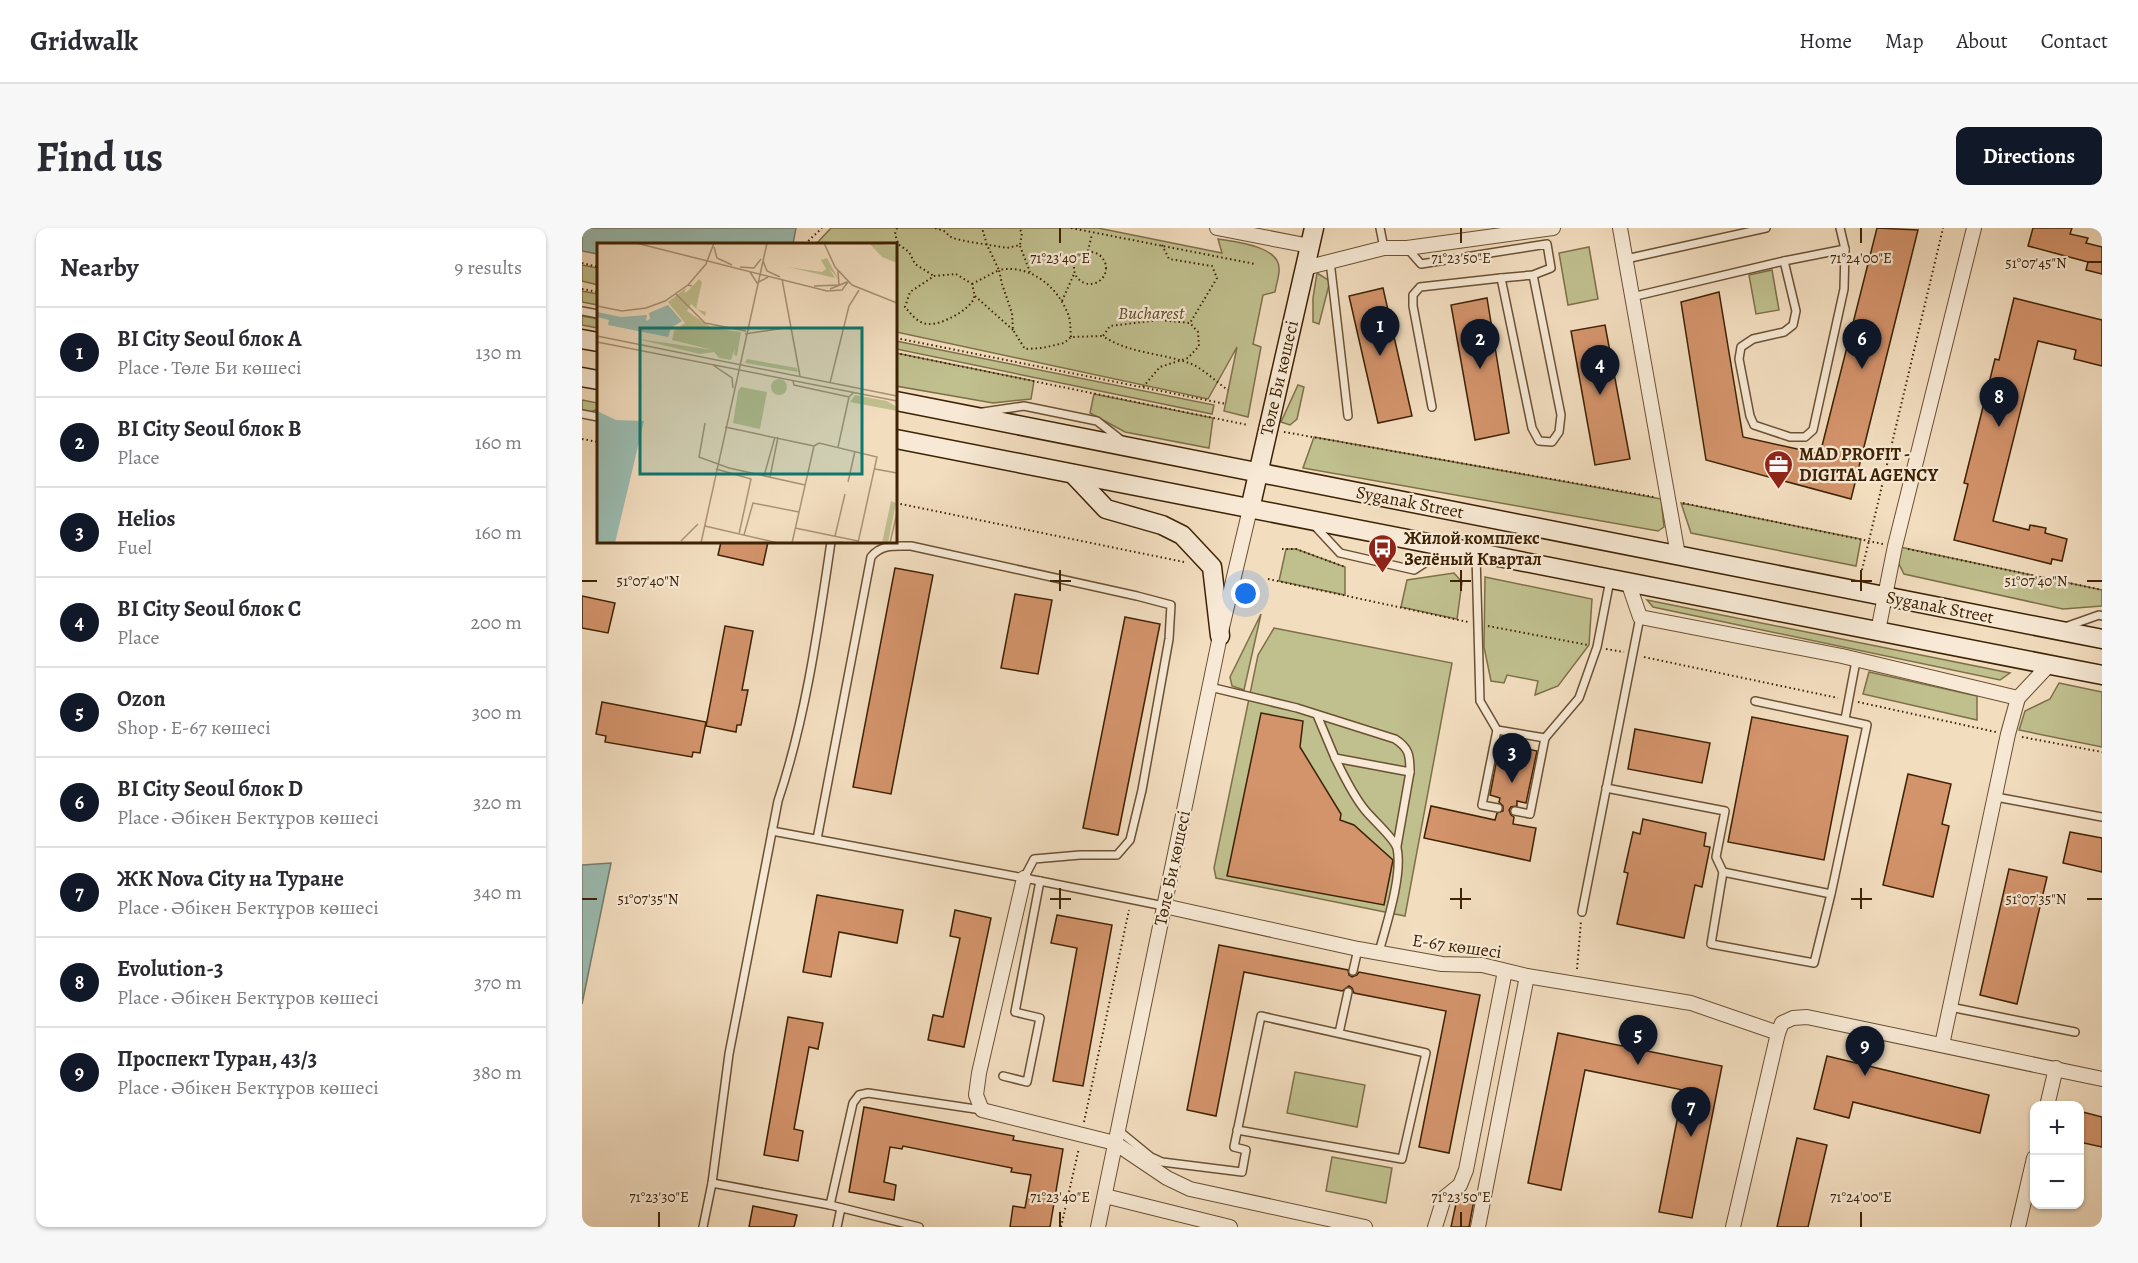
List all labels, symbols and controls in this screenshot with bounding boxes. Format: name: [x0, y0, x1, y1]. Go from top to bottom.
text: Gridwalk: [30, 22, 138, 60]
text: Home: [1799, 27, 1852, 55]
text: Map: [1885, 27, 1923, 55]
text: About: [1956, 27, 2008, 55]
text: Contact: [2041, 27, 2108, 55]
button: Directions: [1956, 127, 2102, 185]
text: Find us: [36, 128, 163, 185]
inset map: [597, 243, 897, 543]
text: 71°23'40"E: [1030, 248, 1090, 268]
text: 71°23'50"E: [1431, 248, 1491, 268]
text: 71°24'00"E: [1830, 248, 1892, 268]
text: Nearby: [60, 250, 139, 285]
text: 51°07'45"N: [2005, 253, 2067, 273]
text: 9 results: [454, 254, 522, 281]
park label: Bucharest: [1118, 301, 1185, 325]
pin: 1: [1360, 306, 1400, 356]
street label: Төле Би көшесі: [1254, 318, 1304, 438]
pin: 2: [1460, 320, 1500, 369]
pin: 6: [1842, 320, 1882, 369]
text: BI City Seoul блок A: [117, 324, 302, 354]
text: 1: [76, 339, 83, 366]
text: 130 m: [476, 339, 522, 366]
pin: 4: [1580, 346, 1620, 395]
text: Place · Төле Би көшесі: [117, 354, 302, 381]
pin: 8: [1980, 378, 2018, 427]
text: BI City Seoul блок B: [117, 414, 302, 444]
text: 2: [75, 429, 84, 456]
text: 160 m: [475, 429, 522, 456]
place label: MAD PROFIT - DIGITAL AGENCY: [1799, 442, 1938, 487]
text: Place: [117, 444, 159, 471]
office icon: MAD PROFIT - DIGITAL AGENCY: [1762, 448, 1794, 490]
street label: Syganak Street: [1354, 480, 1466, 524]
text: Helios: [117, 504, 176, 534]
text: 3: [75, 519, 84, 546]
text: 160 m: [475, 519, 522, 546]
place label: Жилой комплекс Зелёный Квартал: [1404, 526, 1542, 571]
bus stop icon: Жилой комплекс Зелёный Квартал: [1367, 532, 1399, 574]
text: Fuel: [117, 534, 152, 561]
text: 51°07'40"N: [616, 571, 680, 591]
text: 51°07'40"N: [2004, 571, 2068, 591]
your location: [1231, 579, 1260, 608]
street label: Syganak Street: [1884, 585, 1996, 629]
text: BI City Seoul блок C: [117, 594, 301, 624]
text: 4: [75, 609, 84, 636]
text: 200 m: [471, 609, 522, 636]
text: Place: [117, 624, 159, 651]
text: Ozon: [117, 684, 166, 714]
text: 5: [75, 699, 84, 726]
text: 300 m: [472, 699, 522, 726]
text: Shop · Е-67 көшесі: [117, 714, 271, 741]
pin: 3: [1492, 734, 1532, 783]
text: BI City Seoul блок D: [117, 774, 303, 804]
text: 6: [75, 789, 84, 816]
text: 320 m: [473, 789, 522, 816]
text: Place · Әбікен Бектұров көшесі: [117, 804, 379, 831]
street label: Төле Би көшесі: [1148, 808, 1196, 928]
text: ЖК Nova City на Туране: [117, 864, 344, 894]
text: 7: [75, 879, 84, 906]
text: 340 m: [473, 879, 522, 906]
text: 51°07'35"N: [618, 889, 679, 909]
text: 51°07'35"N: [2006, 889, 2067, 909]
text: Place · Әбікен Бектұров көшесі: [117, 894, 379, 921]
street label: Е-67 көшесі: [1411, 928, 1503, 964]
text: Evolution-3: [117, 954, 223, 984]
text: 8: [75, 969, 84, 996]
text: 370 m: [474, 969, 522, 996]
text: Place · Әбікен Бектұров көшесі: [117, 984, 379, 1011]
pin: 5: [1618, 1016, 1658, 1065]
pin: 9: [1846, 1026, 1884, 1076]
text: Проспект Туран, 43/3: [117, 1044, 317, 1074]
text: 9: [75, 1059, 84, 1086]
text: 380 m: [473, 1059, 522, 1086]
text: Place · Әбікен Бектұров көшесі: [117, 1074, 379, 1101]
pin: 7: [1672, 1088, 1710, 1137]
map controls: [2030, 1101, 2084, 1209]
button: +: [2030, 1101, 2084, 1155]
button: −: [2030, 1155, 2084, 1209]
text: 71°23'30"E: [629, 1187, 689, 1207]
text: 71°23'40"E: [1030, 1187, 1090, 1207]
text: 71°23'50"E: [1431, 1187, 1491, 1207]
text: 71°24'00"E: [1830, 1187, 1892, 1207]

